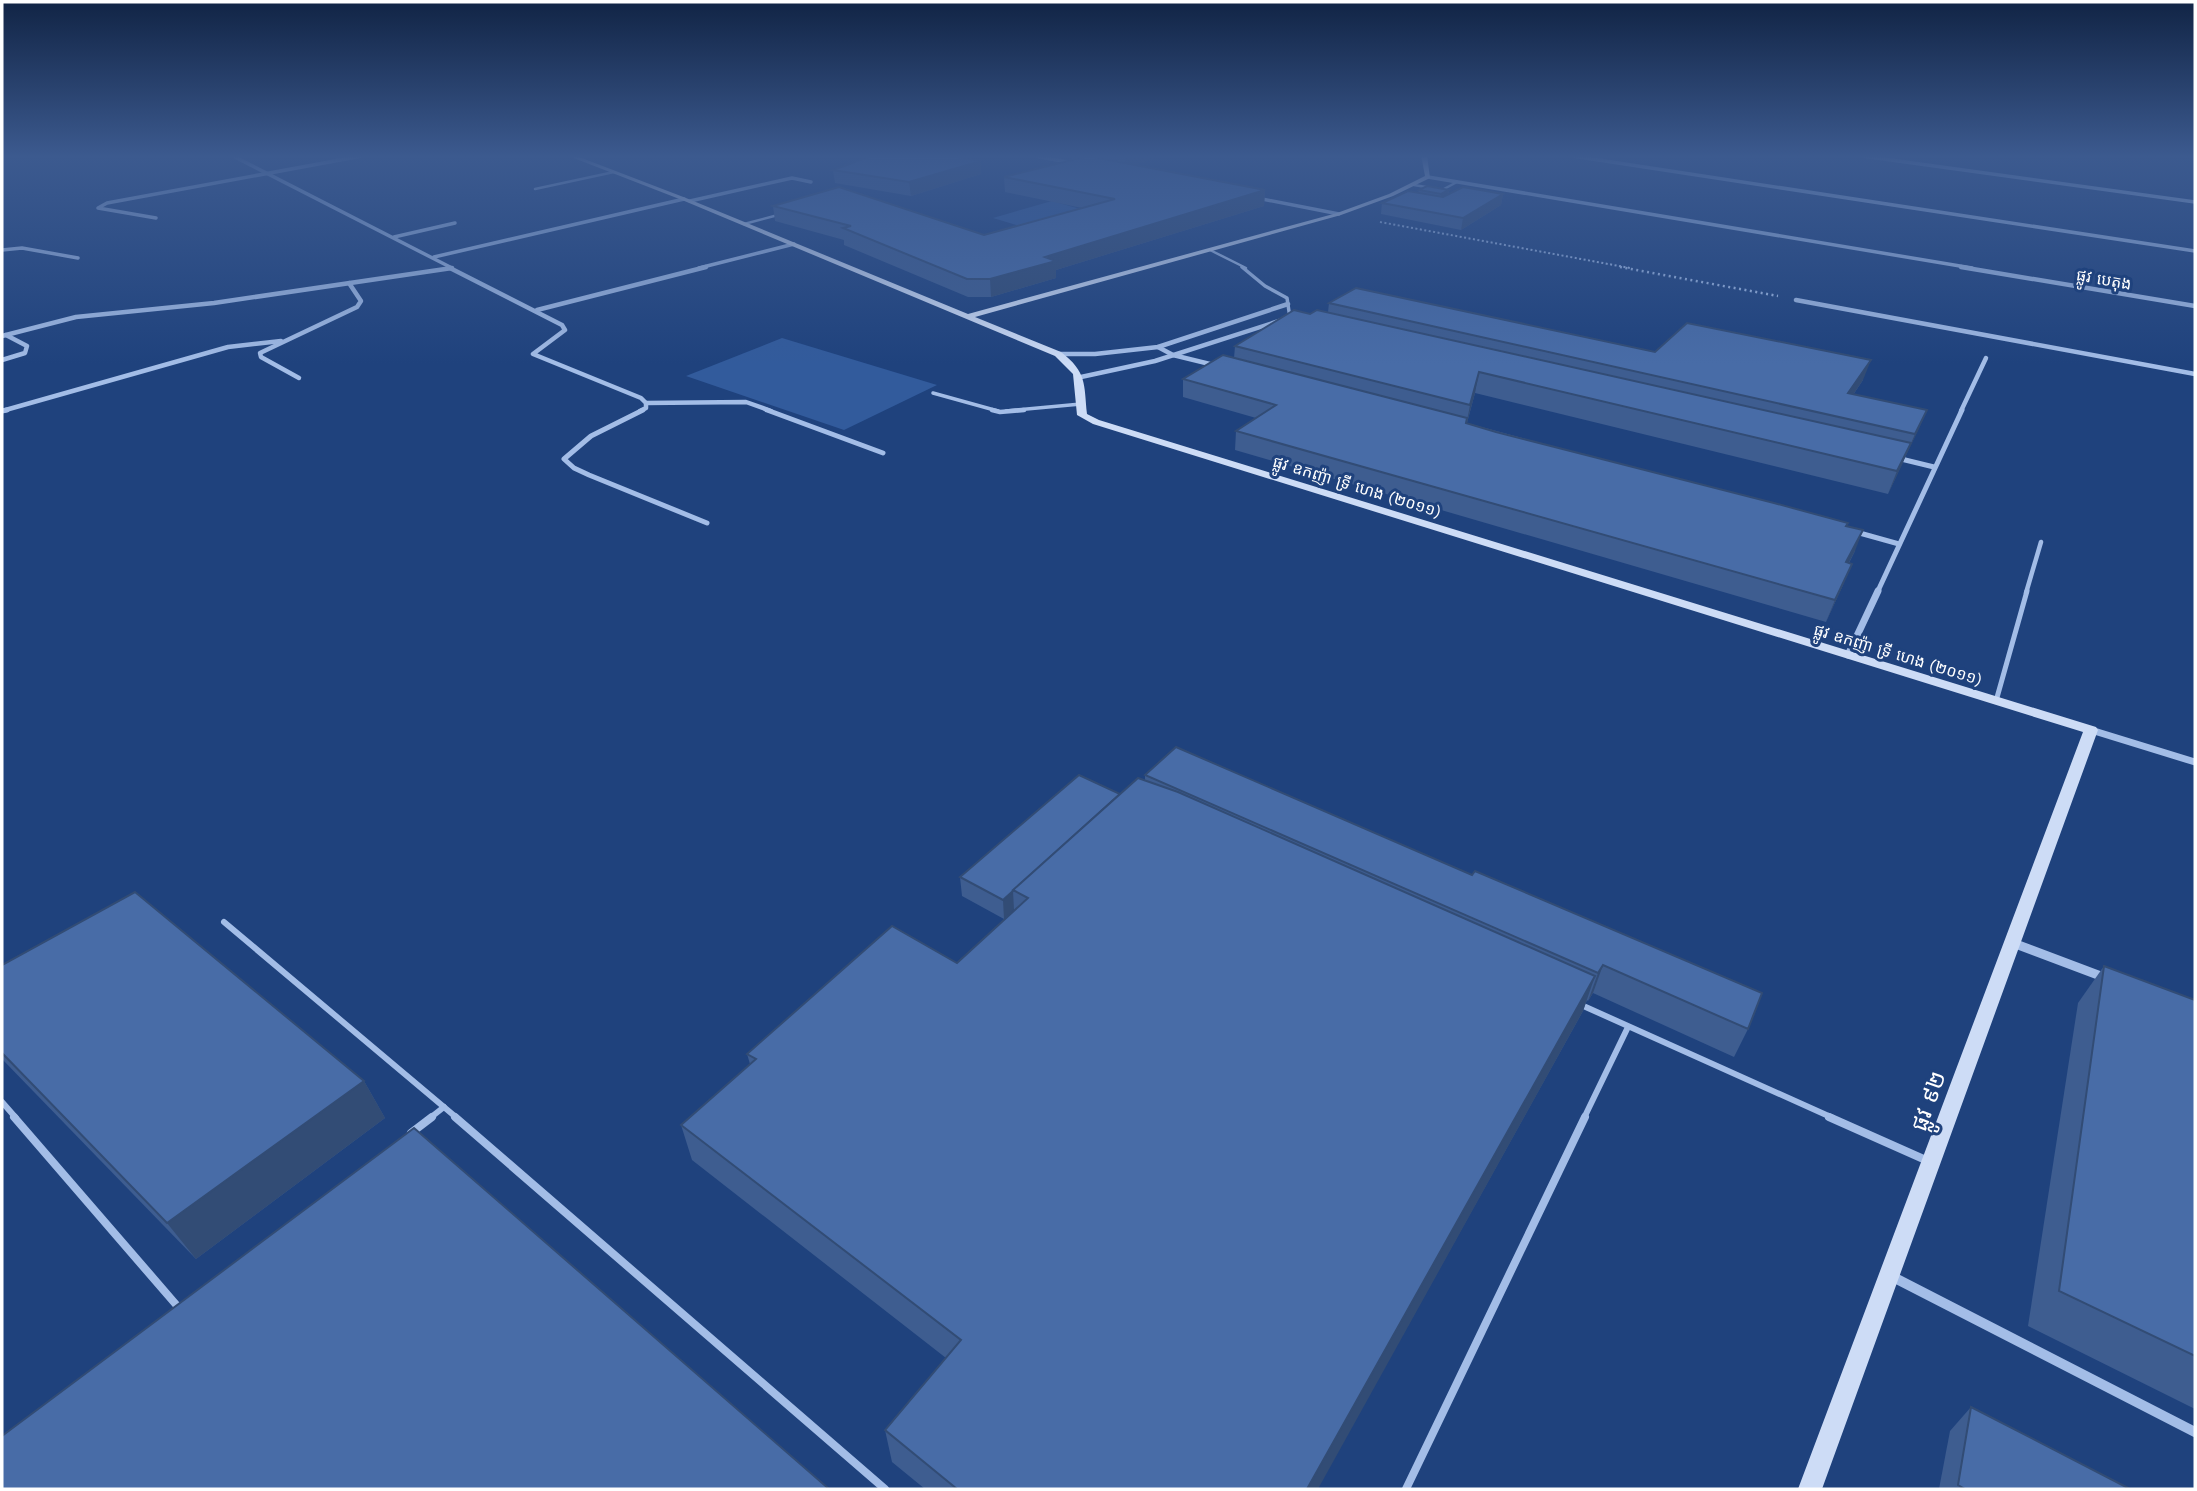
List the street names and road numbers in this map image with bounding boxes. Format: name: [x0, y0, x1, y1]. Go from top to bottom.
street label: ផ្លូវ បេតុង: [2074, 265, 2133, 298]
street label: ផ្លូវ ឧកញ៉ា ទ្រី ហេង (២០១១): [1269, 451, 1443, 526]
street label: ផ្លូវ ឧកញ៉ា ទ្រី ហេង (២០១១): [1810, 619, 1984, 694]
street label: ផ្លូវ ៩២: [1905, 1067, 1959, 1138]

